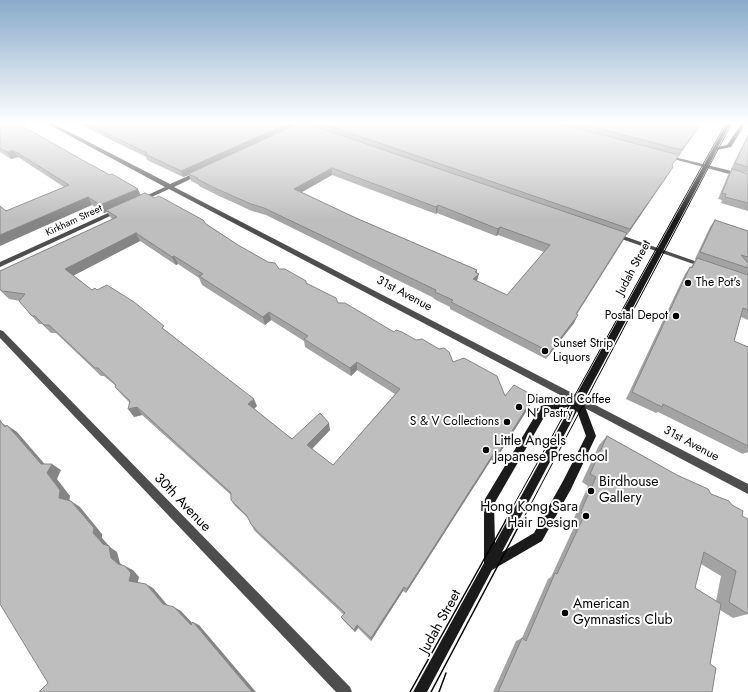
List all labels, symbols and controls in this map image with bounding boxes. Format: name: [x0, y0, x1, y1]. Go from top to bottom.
street label: Kirkham Street: [44, 203, 104, 239]
street label: Judah Street: [613, 238, 655, 298]
street label: 31st Avenue: [374, 273, 434, 315]
place label: The Pot's: [696, 276, 740, 290]
marker: The Pot's: [683, 278, 693, 288]
place label: Postal Depot: [605, 309, 668, 323]
marker: Postal Depot: [671, 311, 681, 321]
place label: Sunset Strip Liquors: [553, 337, 613, 365]
marker: Sunset Strip Liquors: [540, 346, 550, 356]
place label: Diamond Coffee N’ Pastry: [527, 393, 611, 421]
marker: Diamond Coffee N’ Pastry: [514, 402, 524, 412]
place label: S & V Collections: [410, 415, 499, 429]
marker: S & V Collections: [502, 417, 512, 427]
street label: 31st Avenue: [661, 423, 721, 465]
place label: Little Angels Japanese Preschool: [494, 434, 608, 466]
marker: Little Angels Japanese Preschool: [481, 445, 491, 455]
street label: 30th Avenue: [150, 470, 214, 536]
place label: Birdhouse Gallery: [599, 475, 658, 508]
marker: Birdhouse Gallery: [586, 486, 596, 496]
place label: Hong Kong Sara Hair Design: [480, 500, 578, 532]
marker: Hong Kong Sara Hair Design: [581, 511, 591, 521]
street label: Judah Street: [417, 587, 465, 657]
place label: American Gymnastics Club: [573, 597, 673, 630]
marker: American Gymnastics Club: [560, 608, 570, 618]

